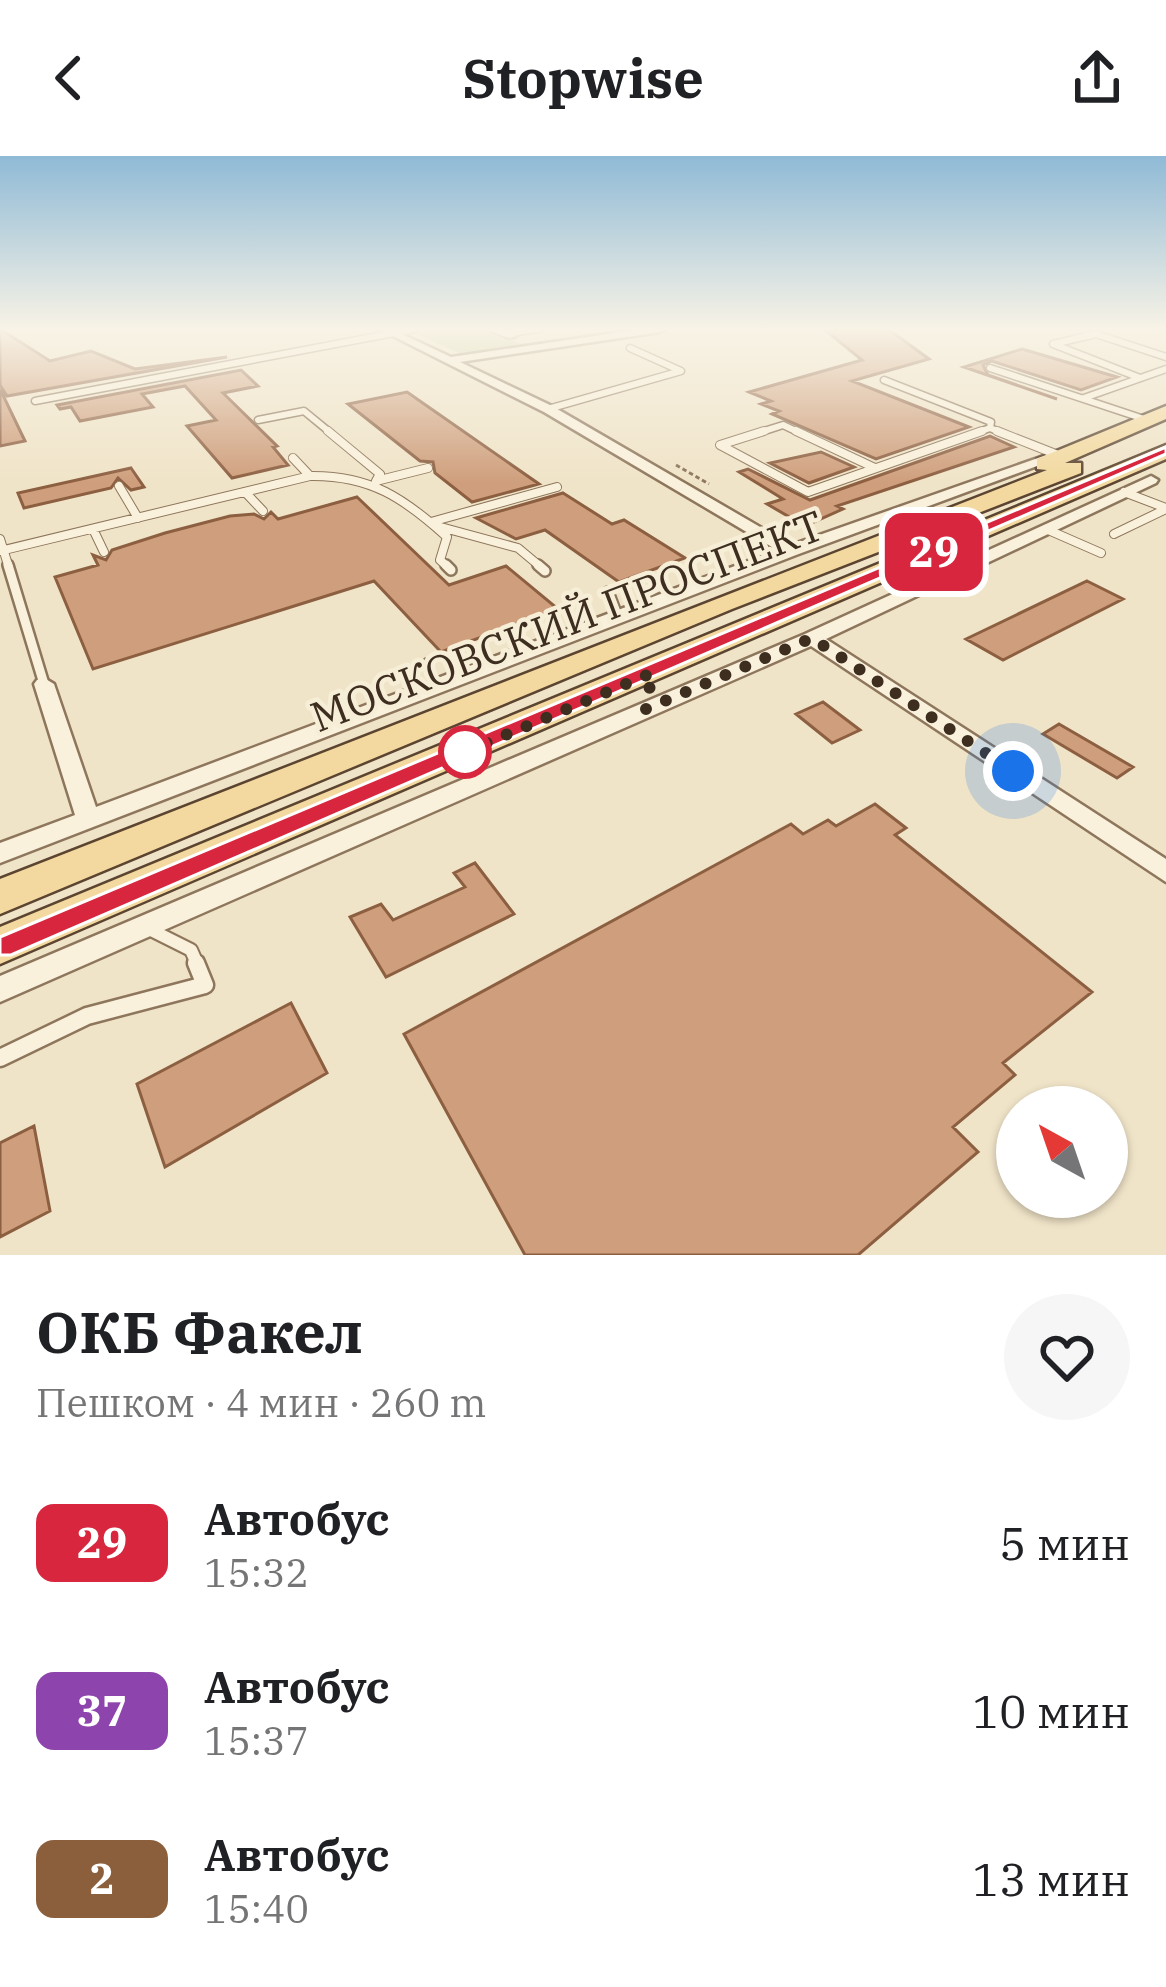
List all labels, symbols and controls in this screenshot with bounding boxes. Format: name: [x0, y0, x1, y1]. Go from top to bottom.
text: Stopwise: [462, 43, 704, 113]
icon: back: [36, 45, 102, 111]
icon: share: [1064, 45, 1130, 111]
street label: МОСКОВСКИЙ ПРОСПЕКТ: [303, 497, 831, 744]
line badge: 29: [880, 513, 988, 591]
text: 29: [909, 524, 959, 579]
unlabelled marker: [440, 727, 490, 777]
your location: [983, 741, 1043, 801]
north arrow: [996, 1086, 1128, 1218]
map controls: [996, 1086, 1128, 1218]
button: heart: [1004, 1294, 1130, 1420]
text: ОКБ Факел: [36, 1295, 363, 1369]
text: Пешком · 4 мин · 260 m: [36, 1377, 486, 1428]
text: Автобус: [204, 1489, 390, 1547]
text: 5 мин: [999, 1514, 1130, 1572]
text: 29: [77, 1515, 127, 1570]
text: 15:32: [204, 1547, 309, 1598]
text: Автобус: [204, 1657, 390, 1715]
text: 10 мин: [972, 1682, 1130, 1740]
text: 37: [77, 1683, 127, 1738]
text: 15:37: [204, 1715, 309, 1766]
text: Автобус: [204, 1825, 390, 1883]
text: 13 мин: [972, 1850, 1130, 1908]
text: 2: [89, 1851, 115, 1906]
text: 15:40: [204, 1883, 309, 1934]

